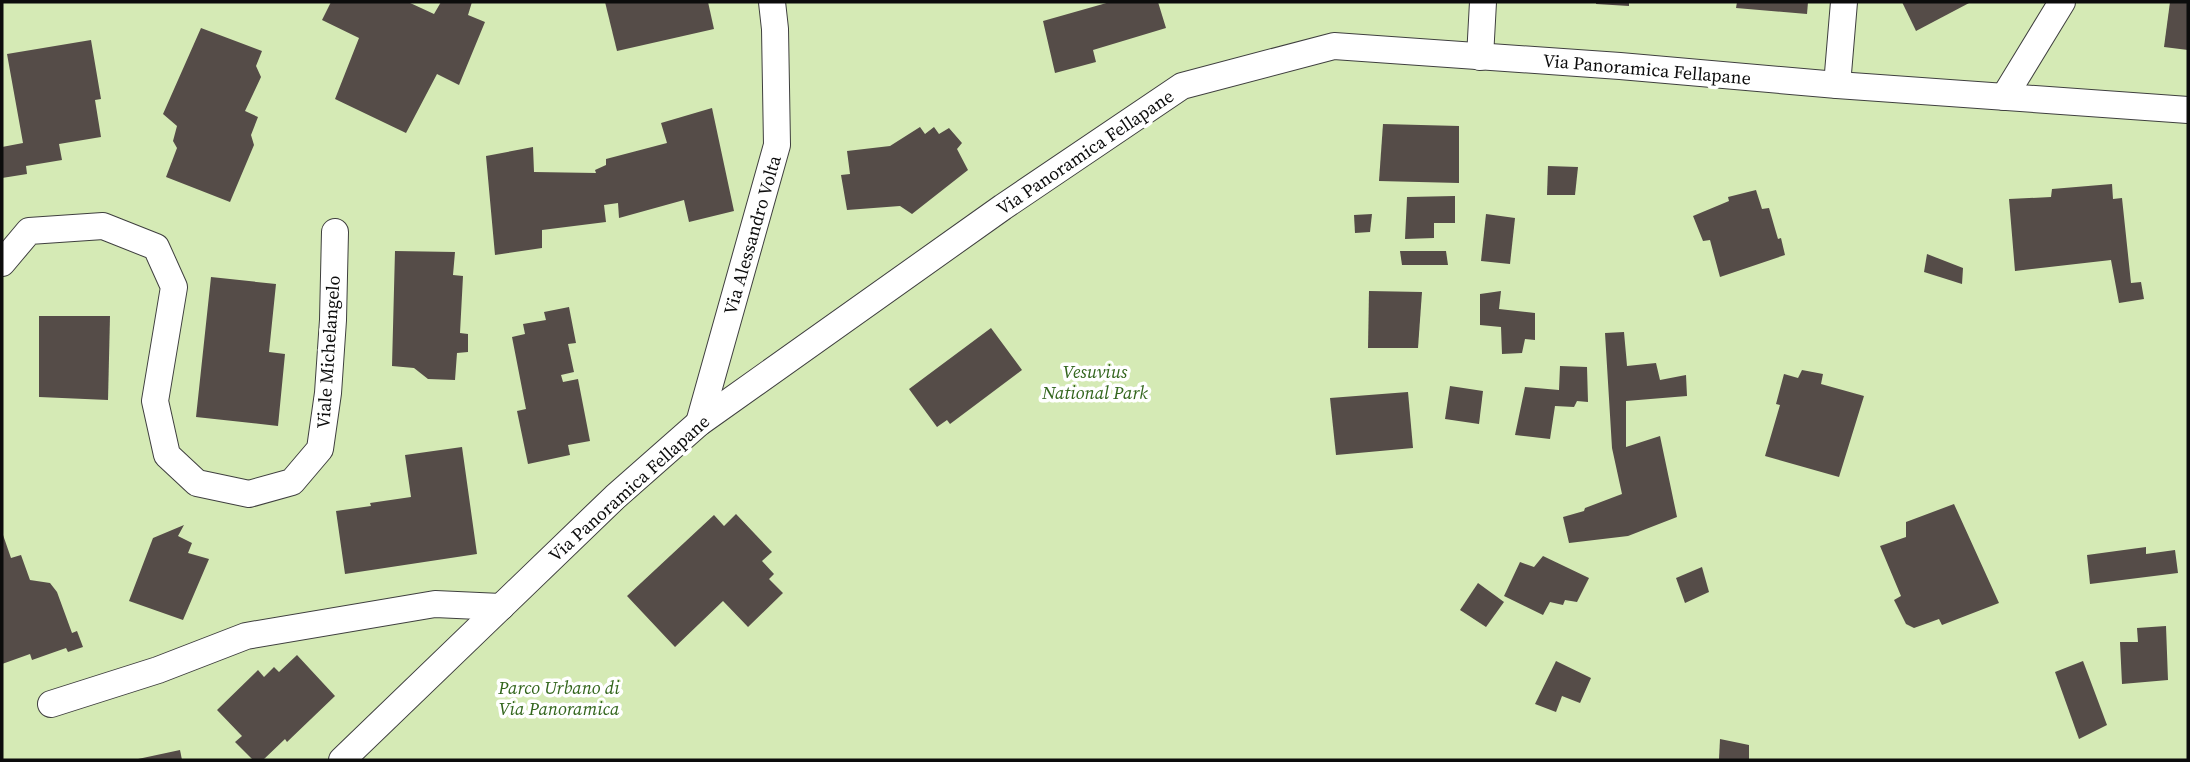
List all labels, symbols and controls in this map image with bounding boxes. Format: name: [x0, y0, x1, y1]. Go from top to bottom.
street label: Via Panoramica Fellapane: [1542, 47, 1752, 91]
street label: Via Panoramica Fellapane: [992, 83, 1178, 221]
street label: Via Alessandro Volta: [717, 152, 787, 318]
street label: Viale Michelangelo: [310, 274, 346, 429]
park label: Vesuvius National Park: [1041, 359, 1148, 405]
street label: Via Panoramica Fellapane: [543, 409, 715, 567]
park label: Parco Urbano di Via Panoramica: [497, 675, 620, 721]

